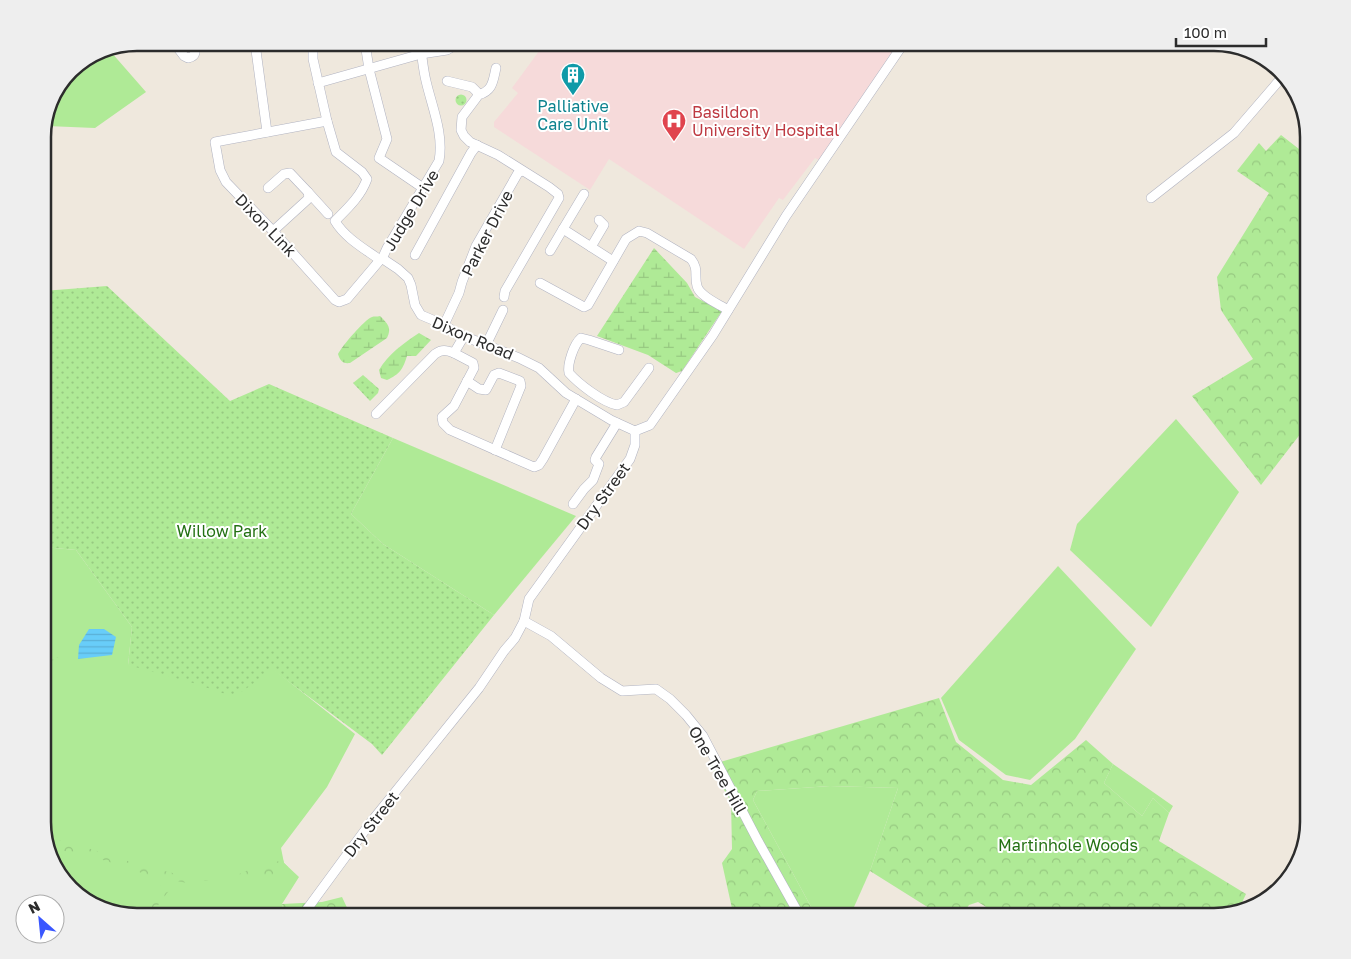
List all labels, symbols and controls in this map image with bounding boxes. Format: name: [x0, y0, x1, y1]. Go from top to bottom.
scale bar: [1176, 15, 1266, 47]
text: 100 m: [1184, 23, 1227, 41]
building icon: Palliative Care Unit: [560, 62, 586, 96]
place label: Palliative Care Unit: [537, 96, 609, 134]
place label: Basildon University Hospital: [692, 102, 839, 140]
hospital icon: Basildon University Hospital: [661, 108, 687, 142]
street label: Judge Drive: [379, 166, 443, 254]
street label: Parker Drive: [457, 187, 517, 279]
street label: Dixon Link: [231, 189, 301, 261]
street label: Dixon Road: [429, 312, 517, 364]
street label: Dry Street: [572, 458, 634, 534]
park label: Willow Park: [177, 521, 267, 541]
street label: One Tree Hill: [685, 722, 751, 818]
street label: Dry Street: [339, 787, 403, 861]
park label: Martinhole Woods: [998, 835, 1138, 855]
north arrow: [15, 894, 65, 944]
text: N: [25, 897, 42, 917]

